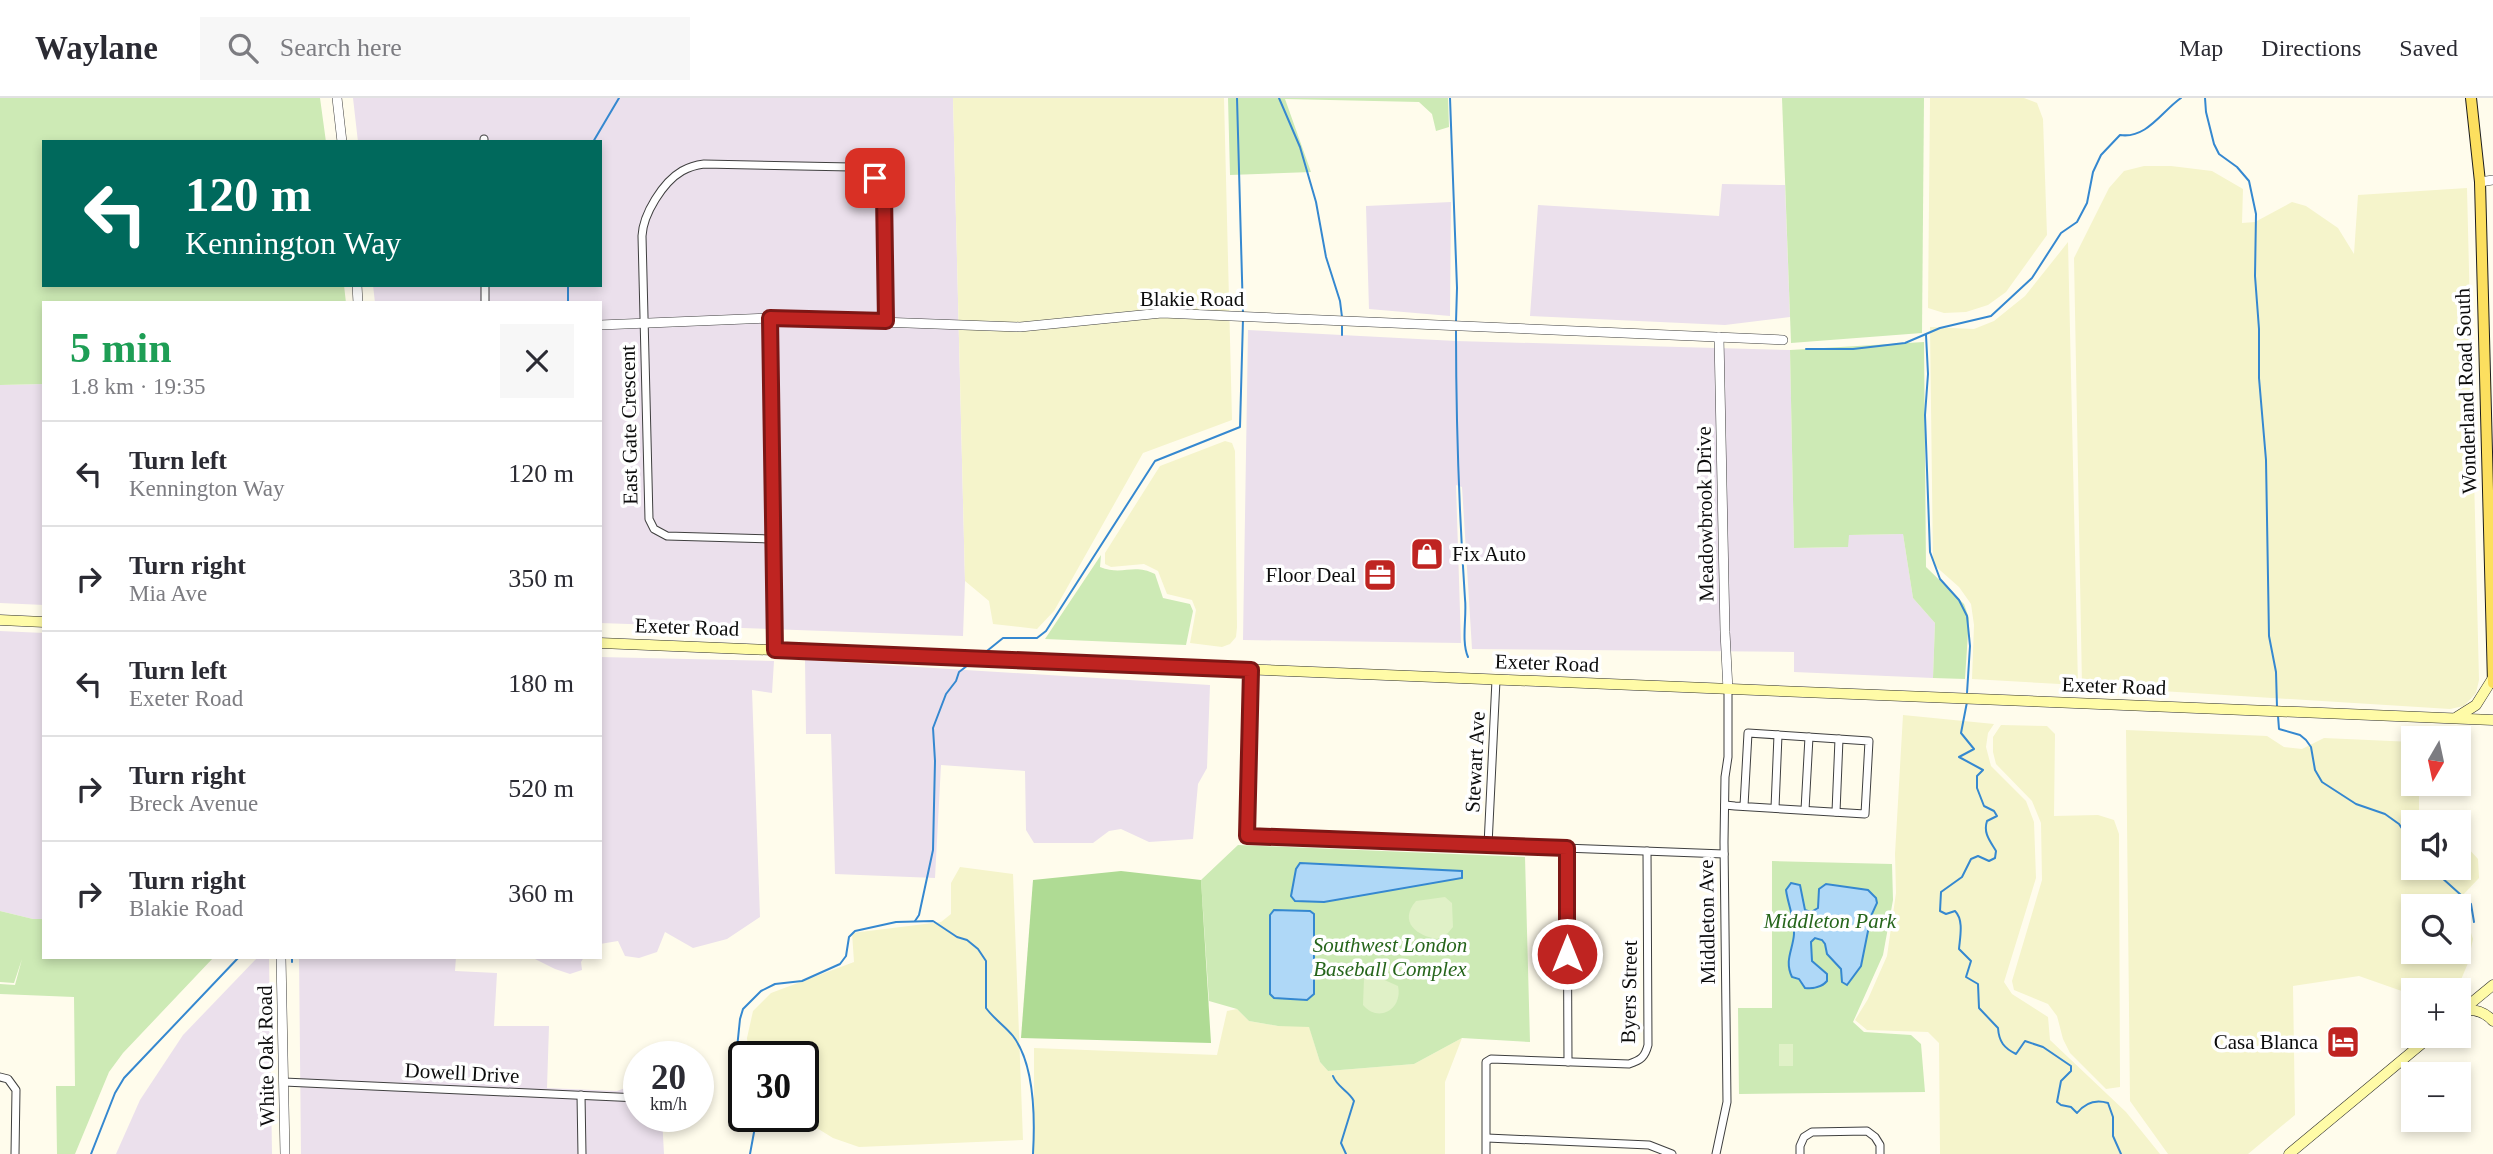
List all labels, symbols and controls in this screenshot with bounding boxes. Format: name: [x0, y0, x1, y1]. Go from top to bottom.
search box: [200, 17, 690, 80]
icon: search: [224, 29, 262, 67]
text: Waylane: [35, 30, 158, 66]
text: Search here: [280, 33, 402, 62]
text: Map: [2179, 35, 2223, 61]
text: Directions: [2261, 35, 2361, 61]
text: Saved: [2399, 35, 2458, 61]
pin: [845, 148, 905, 208]
icon: arrive: [856, 159, 894, 197]
text: 120 m: [185, 167, 312, 222]
icon: left: [70, 168, 161, 259]
text: Kennington Way: [185, 225, 401, 261]
street label: Blakie Road: [1140, 287, 1245, 311]
street label: Wonderland Road South: [2450, 287, 2482, 494]
button: close: [500, 324, 574, 398]
text: 5 min: [70, 325, 172, 371]
street label: East Gate Crescent: [616, 345, 642, 505]
text: 1.8 km · 19:35: [70, 374, 205, 399]
street label: Meadowbrook Drive: [1691, 426, 1719, 602]
text: Turn left: [129, 446, 227, 475]
icon: left: [70, 455, 108, 493]
text: 120 m: [508, 459, 574, 488]
text: Kennington Way: [129, 476, 285, 501]
shop icon: Fix Auto: [1408, 535, 1446, 573]
place label: Fix Auto: [1452, 542, 1526, 566]
text: Turn right: [129, 551, 246, 580]
office icon: Floor Deal: [1361, 556, 1399, 594]
icon: right: [70, 560, 108, 598]
place label: Floor Deal: [1266, 563, 1356, 587]
text: 350 m: [508, 564, 574, 593]
text: Mia Ave: [129, 581, 207, 606]
street label: Exeter Road: [634, 613, 740, 641]
street label: Exeter Road: [1494, 649, 1600, 677]
text: Turn left: [129, 656, 227, 685]
icon: left: [70, 665, 108, 703]
text: 180 m: [508, 669, 574, 698]
street label: Exeter Road: [2061, 672, 2167, 700]
text: Exeter Road: [129, 686, 243, 711]
street label: Stewart Ave: [1460, 711, 1490, 813]
north arrow: [2401, 726, 2471, 796]
map controls: [2401, 726, 2471, 1132]
text: Turn right: [129, 761, 246, 790]
icon: right: [70, 770, 108, 808]
text: 520 m: [508, 774, 574, 803]
text: Breck Avenue: [129, 791, 258, 816]
button: sound: [2401, 810, 2471, 880]
street label: Middleton Ave: [1694, 859, 1720, 985]
text: Turn right: [129, 866, 246, 895]
icon: right: [70, 875, 108, 913]
text: 360 m: [508, 879, 574, 908]
button: search: [2401, 894, 2471, 964]
text: Blakie Road: [129, 896, 243, 921]
park label: Middleton Park: [1763, 909, 1897, 933]
position arrow: [1530, 917, 1604, 991]
park label: Southwest London Baseball Complex: [1313, 933, 1467, 981]
street label: Byers Street: [1616, 940, 1642, 1044]
button: +: [2401, 978, 2471, 1048]
street label: White Oak Road: [253, 985, 279, 1127]
hotel icon: Casa Blanca: [2324, 1023, 2362, 1061]
place label: Casa Blanca: [2214, 1030, 2319, 1054]
speed limit sign: 30: [728, 1041, 819, 1132]
street label: Dowell Drive: [404, 1058, 520, 1088]
text: 20: [651, 1058, 686, 1097]
button: −: [2401, 1062, 2471, 1132]
text: km/h: [650, 1094, 687, 1114]

